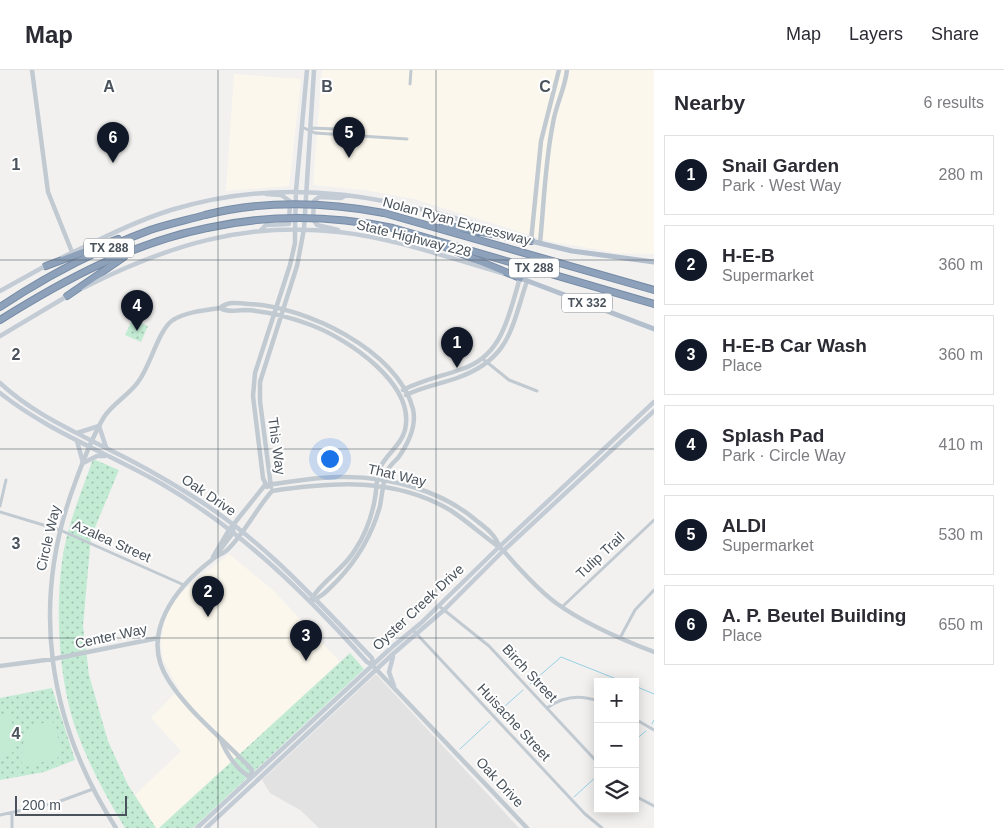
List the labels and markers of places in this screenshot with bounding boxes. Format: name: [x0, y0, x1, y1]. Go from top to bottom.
pin: 5: [333, 117, 365, 158]
pin: 6: [97, 122, 129, 163]
pin: 4: [121, 290, 153, 331]
pin: 1: [441, 327, 473, 368]
pin: 2: [192, 576, 224, 617]
pin: 3: [290, 620, 322, 661]

